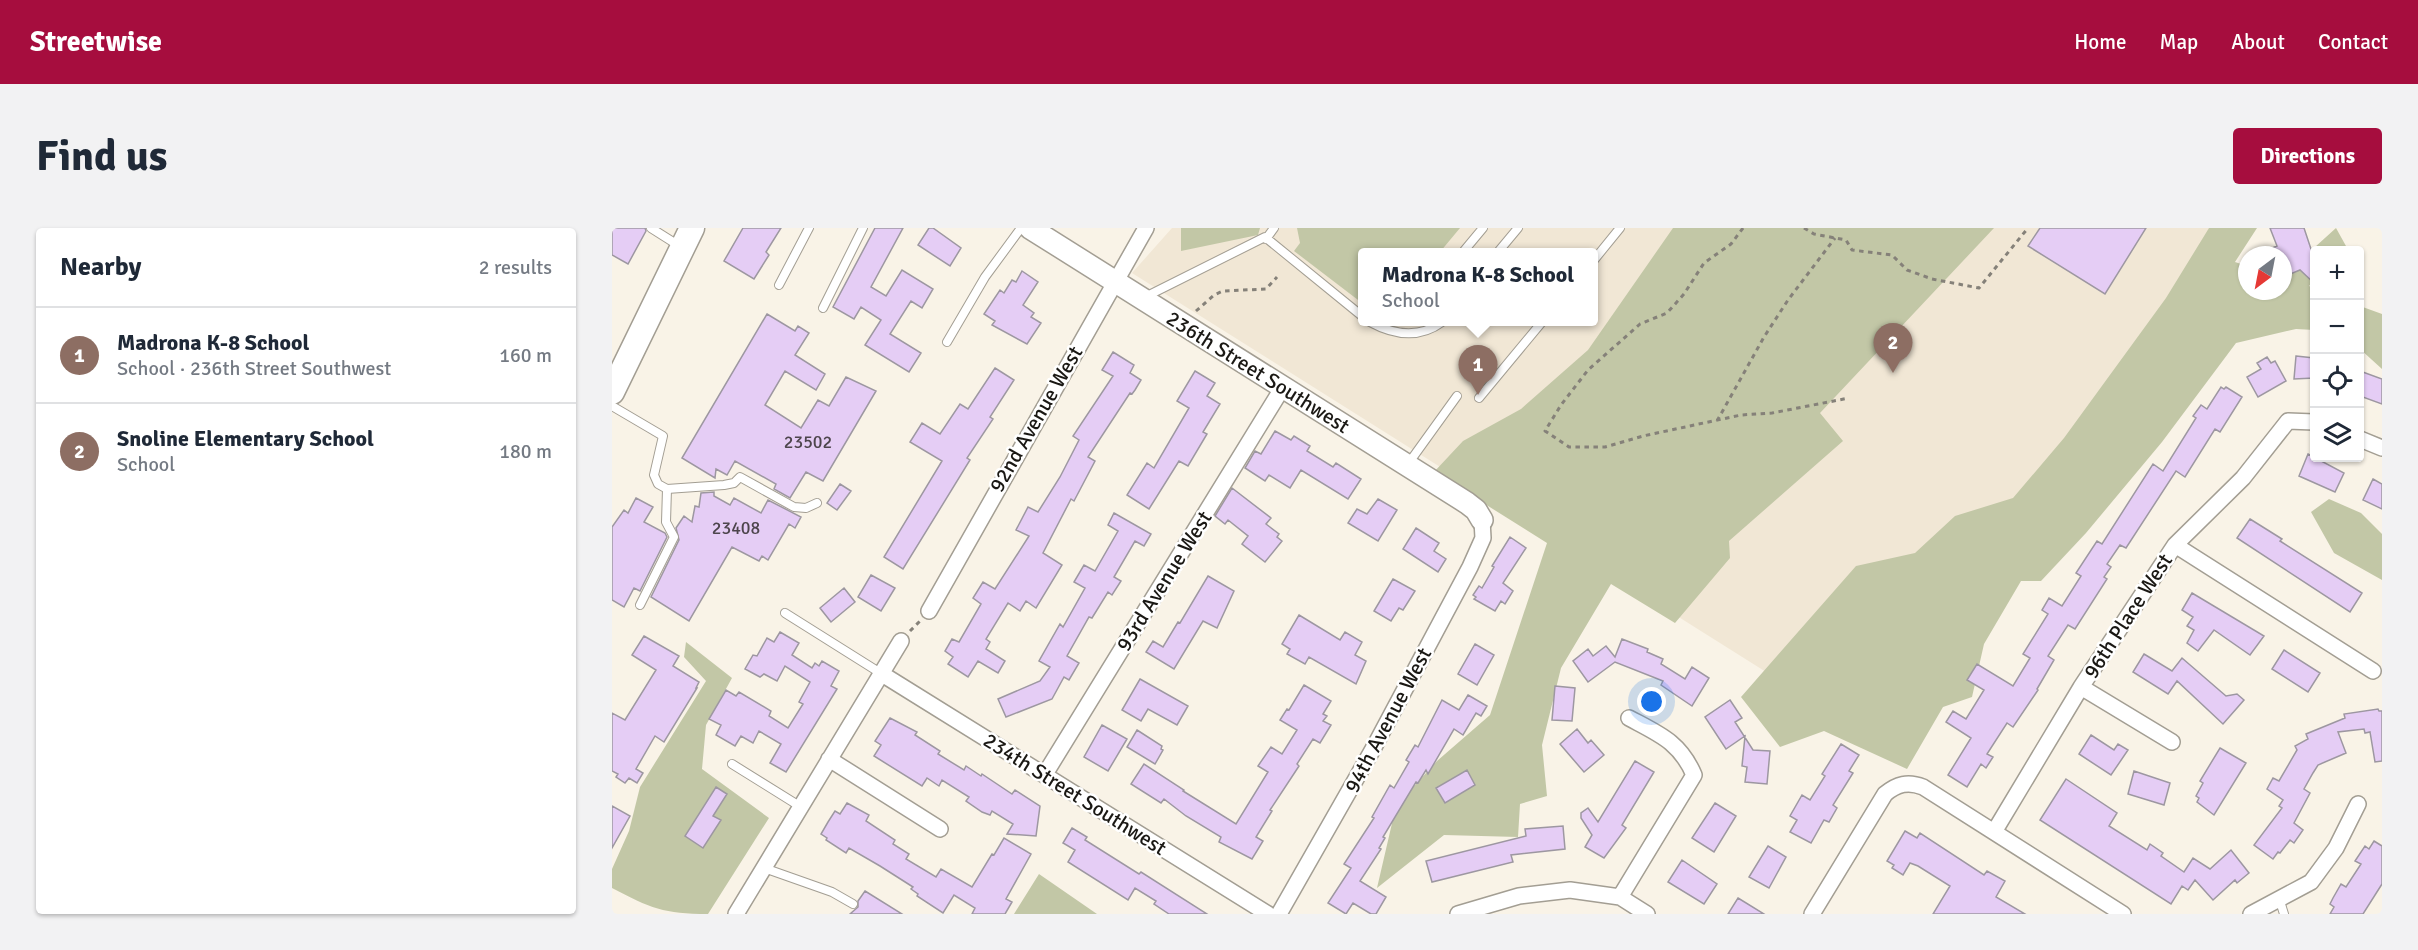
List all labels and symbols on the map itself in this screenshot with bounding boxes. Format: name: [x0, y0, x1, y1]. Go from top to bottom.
north arrow: [2238, 246, 2292, 300]
street label: 236th Street Southwest: [1162, 305, 1354, 439]
pin: 2: [1874, 324, 1912, 373]
street label: 92nd Avenue West: [984, 341, 1088, 497]
pin: 1: [1458, 346, 1498, 395]
house number: 23502: [784, 431, 832, 453]
street label: 93rd Avenue West: [1110, 506, 1218, 656]
house number: 23408: [712, 517, 760, 539]
street label: 96th Place West: [2078, 549, 2178, 683]
street label: 94th Avenue West: [1339, 643, 1437, 797]
your location: [1637, 687, 1666, 716]
street label: 234th Street Southwest: [979, 727, 1171, 861]

